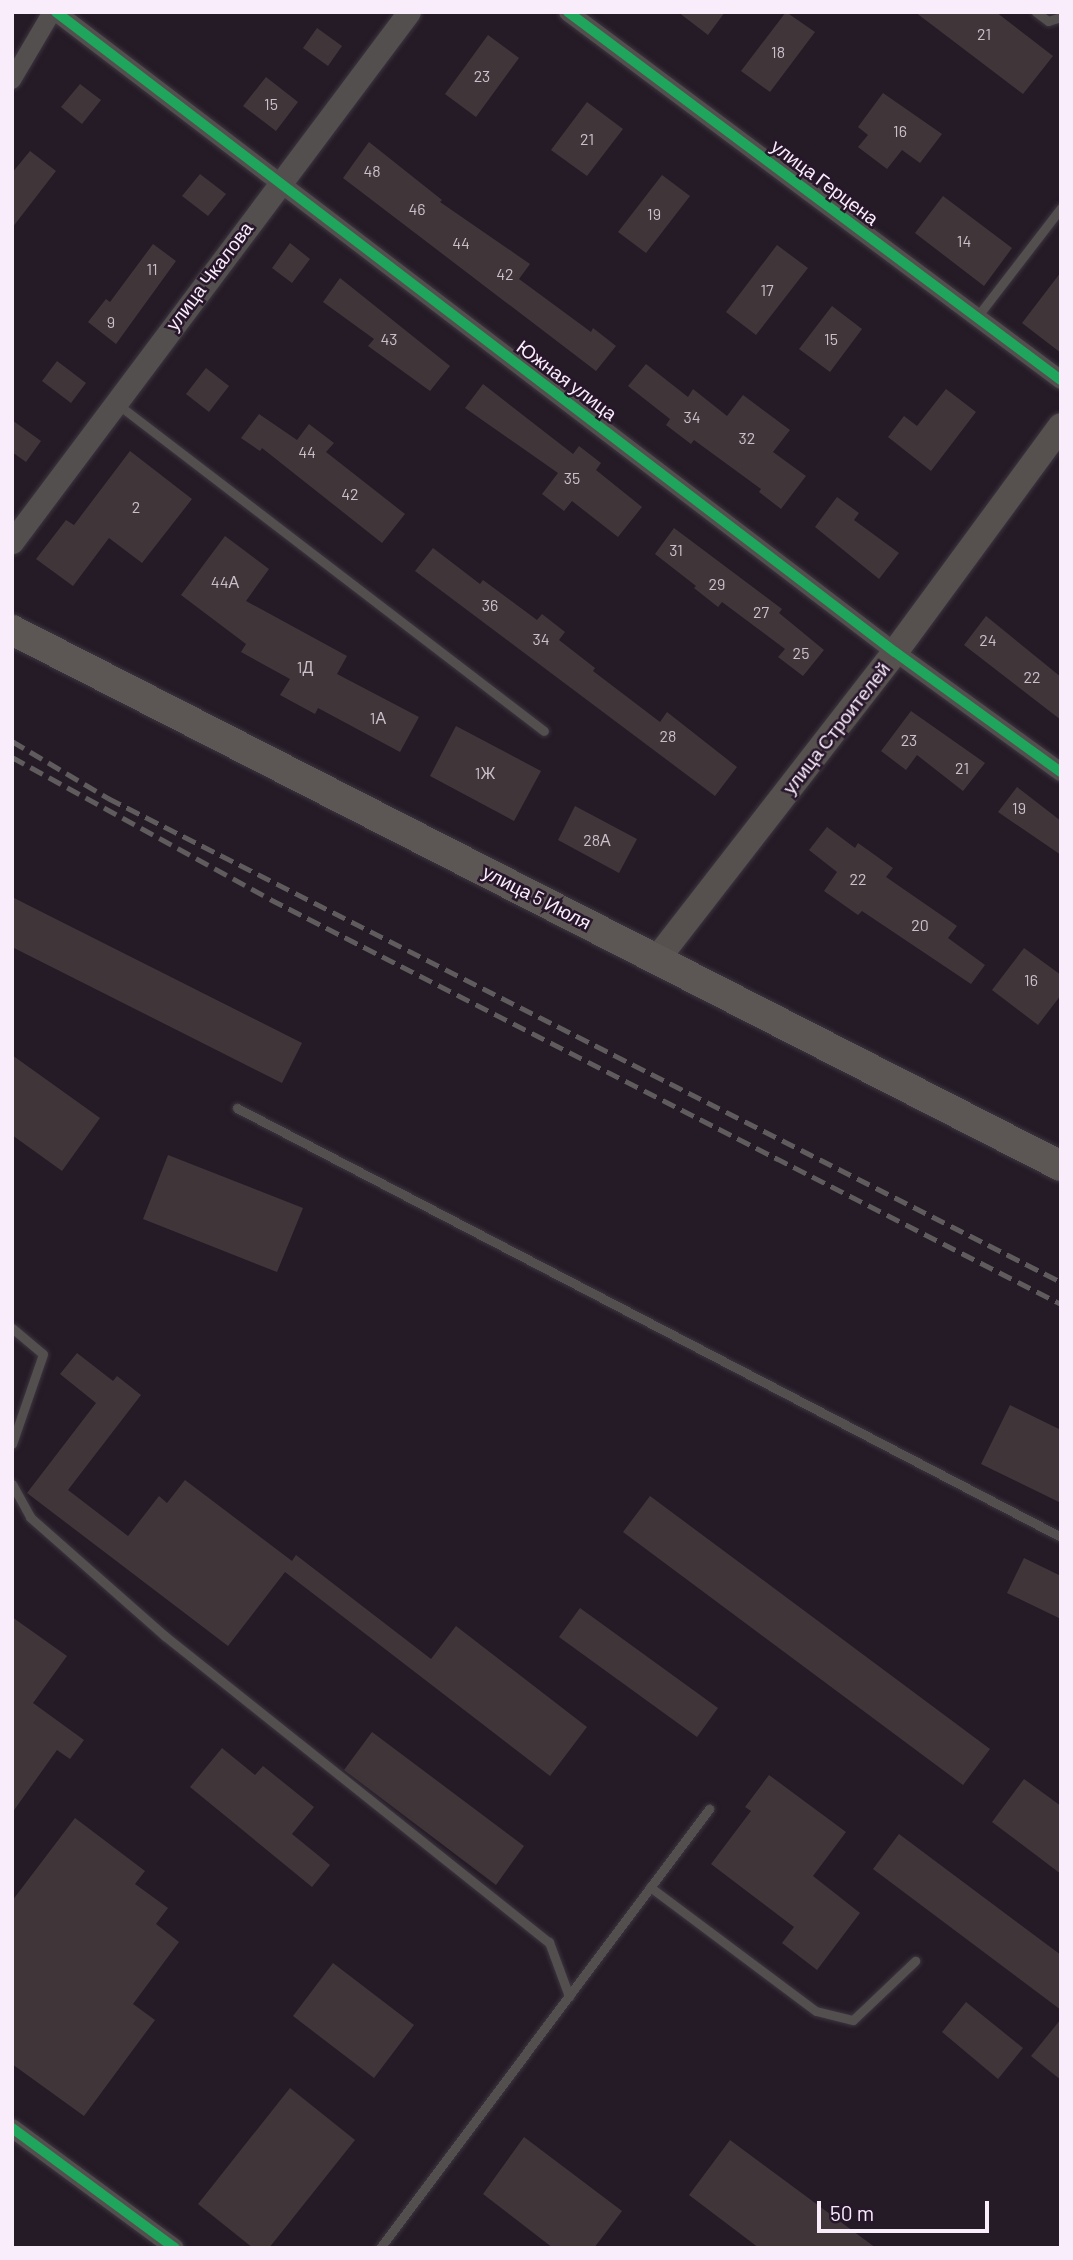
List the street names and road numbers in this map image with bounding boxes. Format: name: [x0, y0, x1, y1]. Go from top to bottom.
street label: улица Герцена: [767, 134, 883, 230]
street label: улица Чкалова: [161, 217, 257, 335]
street label: Южная улица: [513, 335, 621, 425]
street label: улица Строителей: [777, 658, 895, 798]
street label: улица 5 Июля: [479, 860, 595, 934]

